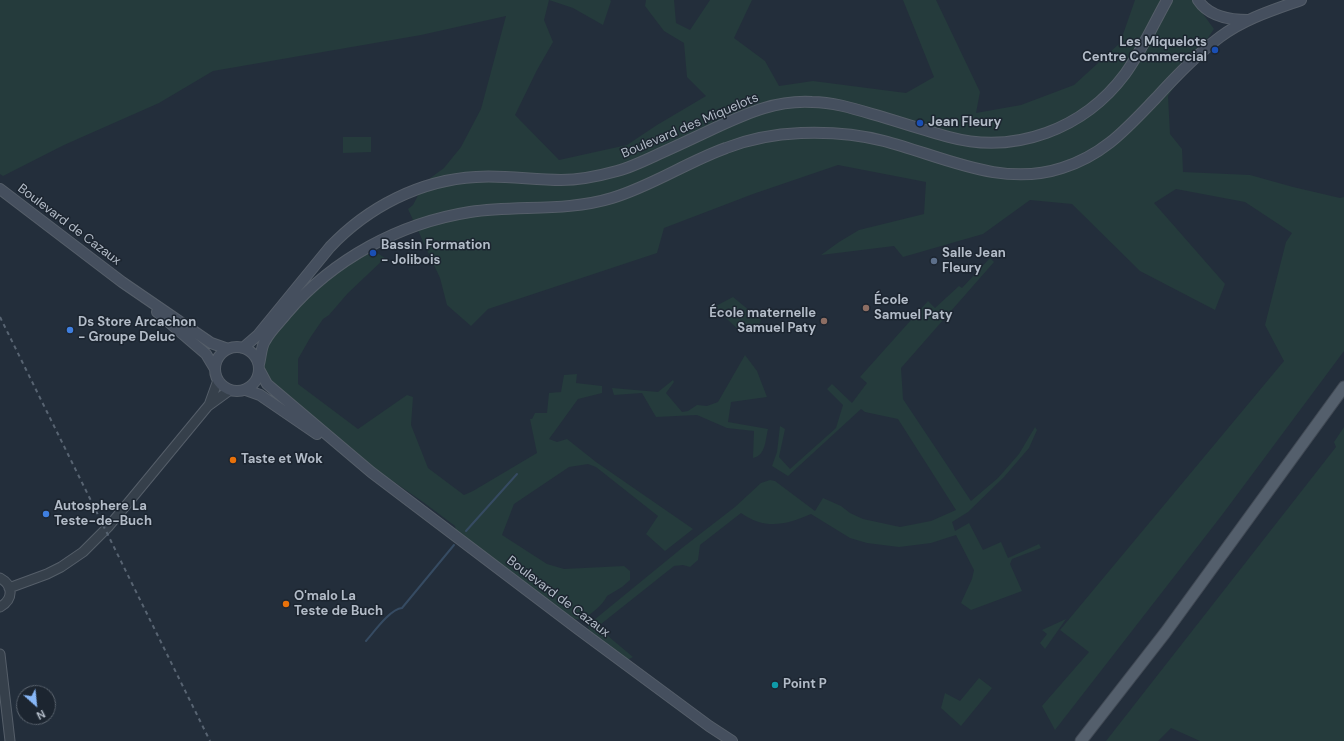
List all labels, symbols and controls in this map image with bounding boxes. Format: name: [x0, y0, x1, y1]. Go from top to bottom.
place label: Les Miquelots Centre Commercial: [1082, 35, 1207, 66]
marker: Les Miquelots Centre Commercial: [1210, 45, 1220, 55]
street label: Boulevard des Miquelots: [619, 90, 761, 162]
place label: Jean Fleury: [928, 115, 1001, 131]
marker: Jean Fleury: [915, 118, 925, 128]
street label: Boulevard de Cazaux: [14, 181, 124, 269]
place label: Bassin Formation - Jolibois: [381, 238, 490, 269]
place label: Salle Jean Fleury: [942, 246, 1006, 277]
marker: Bassin Formation - Jolibois: [368, 248, 378, 258]
marker: Salle Jean Fleury: [929, 256, 939, 266]
place label: École Samuel Paty: [874, 293, 953, 324]
marker: École Samuel Paty: [861, 303, 871, 313]
place label: École maternelle Samuel Paty: [709, 306, 816, 337]
place label: Ds Store Arcachon - Groupe Deluc: [78, 315, 196, 346]
marker: École maternelle Samuel Paty: [819, 316, 829, 326]
marker: Ds Store Arcachon - Groupe Deluc: [65, 325, 75, 335]
place label: Taste et Wok: [241, 452, 323, 468]
marker: Taste et Wok: [228, 455, 238, 465]
place label: Autosphere La Teste-de-Buch: [54, 499, 152, 530]
marker: Autosphere La Teste-de-Buch: [41, 509, 51, 519]
street label: Boulevard de Cazaux: [503, 553, 613, 641]
place label: O'malo La Teste de Buch: [294, 589, 383, 620]
marker: O'malo La Teste de Buch: [281, 599, 291, 609]
place label: Point P: [783, 677, 827, 693]
marker: Point P: [770, 680, 780, 690]
north arrow: [16, 685, 56, 725]
text: N: [34, 707, 48, 723]

